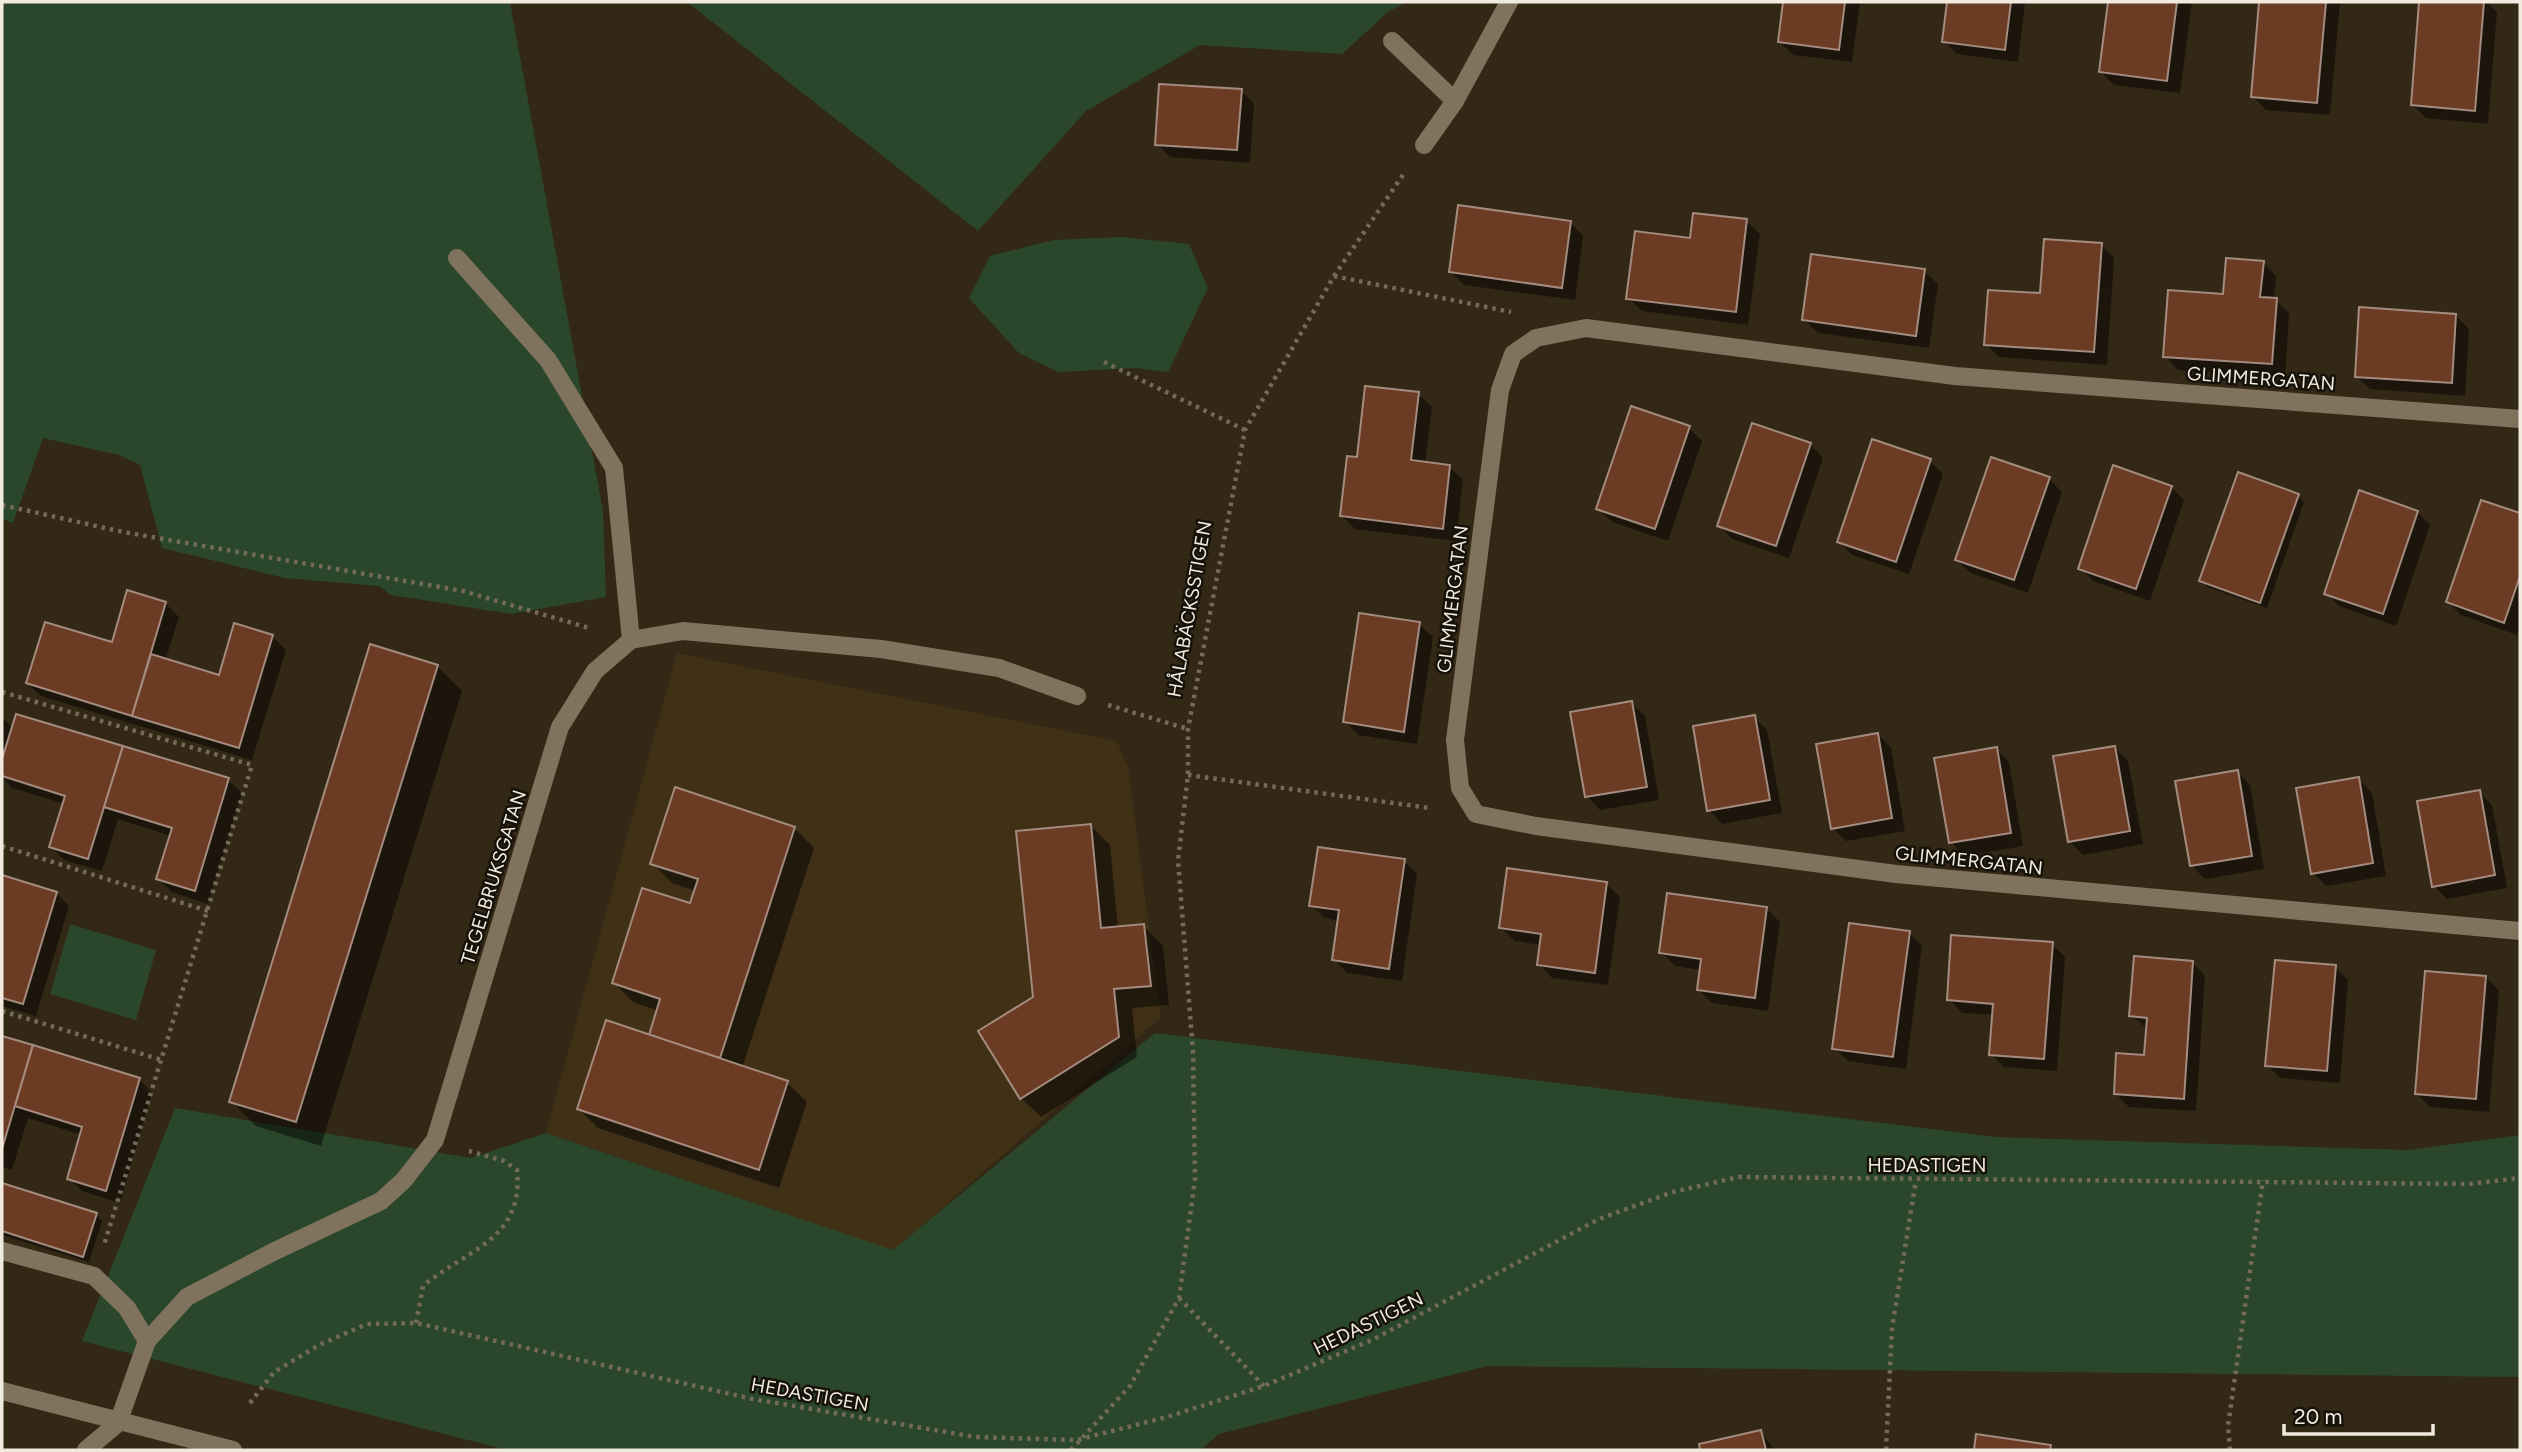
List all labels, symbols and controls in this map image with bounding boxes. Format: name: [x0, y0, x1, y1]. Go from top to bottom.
street label: GLIMMERGATAN: [2186, 362, 2336, 395]
street label: HÅLABÄCKSSTIGEN: [1163, 519, 1216, 699]
street label: GLIMMERGATAN: [1432, 524, 1473, 674]
street label: TEGELBRUKSGATAN: [456, 787, 531, 967]
street label: GLIMMERGATAN: [1894, 841, 2044, 880]
street label: HEDASTIGEN: [1867, 1154, 1987, 1177]
street label: HEDASTIGEN: [1310, 1287, 1427, 1360]
street label: HEDASTIGEN: [749, 1373, 871, 1416]
scale bar: [2284, 1392, 2433, 1436]
text: 20 m: [2294, 1404, 2342, 1429]

